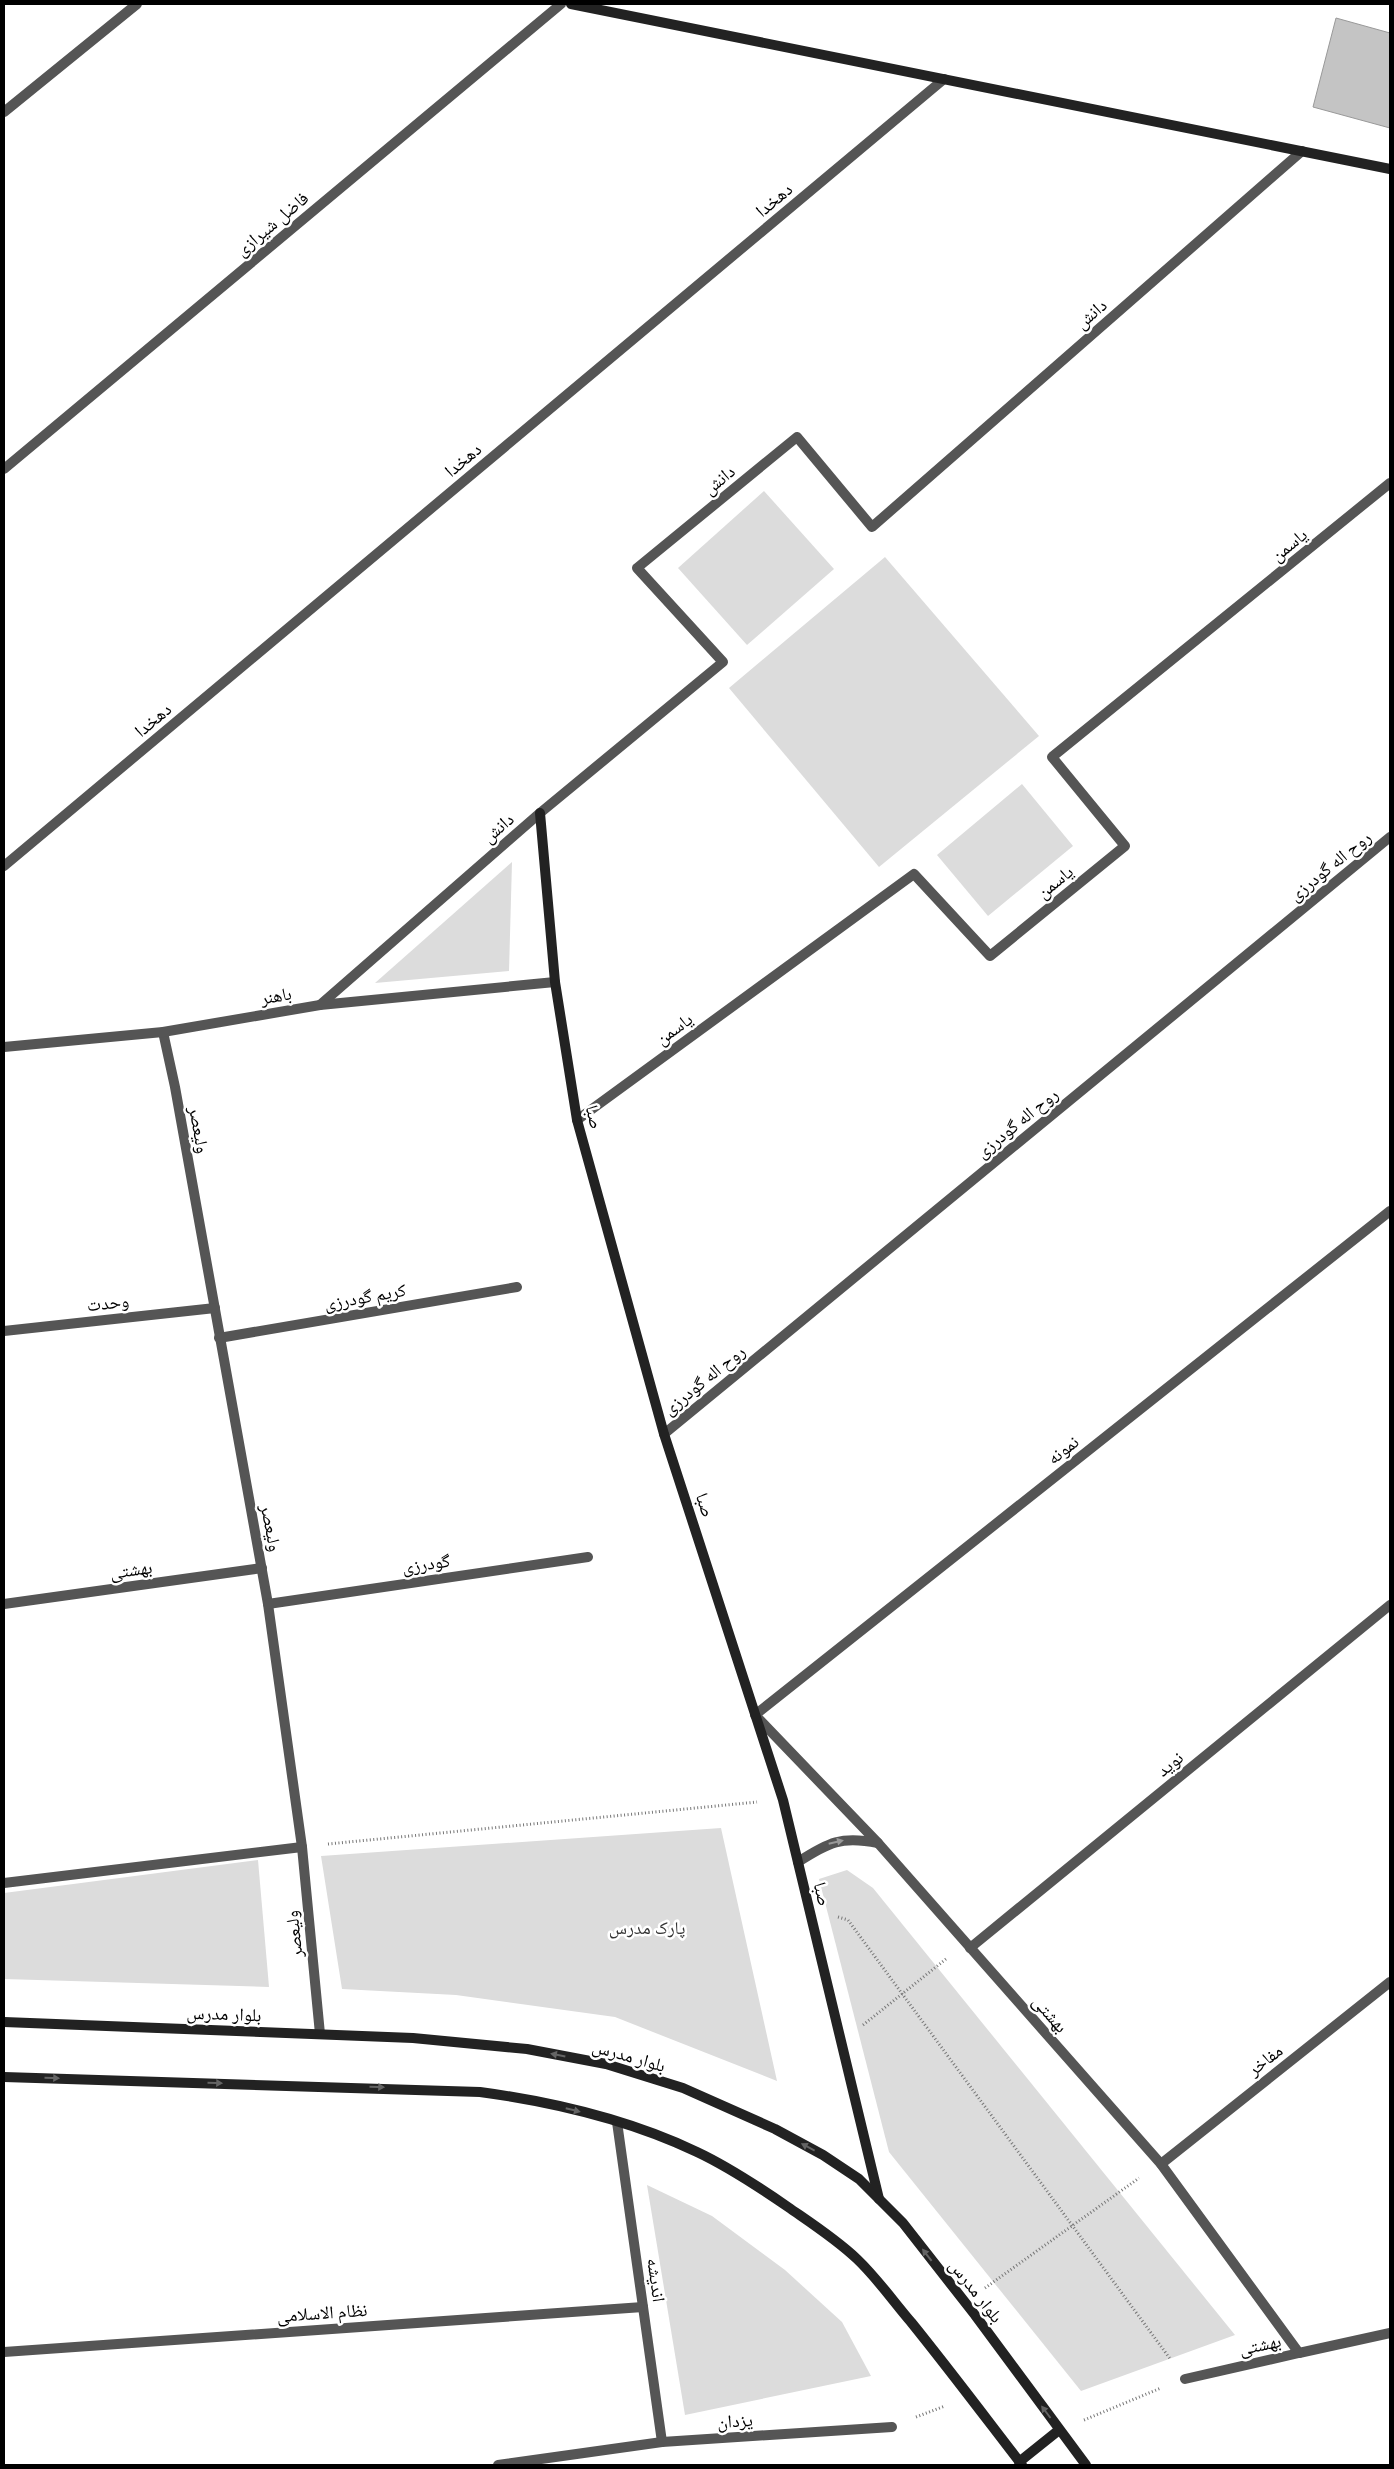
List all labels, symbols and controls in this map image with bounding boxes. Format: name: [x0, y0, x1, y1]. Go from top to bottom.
street label: دهخدا: [751, 178, 797, 222]
street label: فاضل شیرازی: [231, 187, 313, 261]
street label: دانش: [1071, 294, 1111, 334]
street label: دهخدا: [440, 438, 486, 482]
street label: دانش: [698, 460, 740, 500]
street label: یاسمن: [1266, 524, 1312, 566]
street label: دهخدا: [130, 698, 176, 742]
street label: دانش: [478, 808, 518, 848]
street label: روح اله گودرزی: [1284, 826, 1376, 907]
street label: یاسمن: [1032, 861, 1078, 903]
street label: باهنر: [258, 982, 293, 1010]
street label: یاسمن: [651, 1008, 697, 1050]
street label: روح اله گودرزی: [971, 1083, 1063, 1164]
street label: صبا: [581, 1103, 607, 1131]
street label: ولیعصر: [184, 1104, 214, 1155]
street label: کریم گودرزی: [322, 1279, 408, 1316]
street label: وحدت: [86, 1290, 130, 1316]
street label: روح اله گودرزی: [658, 1340, 750, 1421]
street label: نمونه: [1043, 1431, 1083, 1469]
street label: صبا: [691, 1490, 719, 1520]
street label: ولیعصر: [255, 1502, 286, 1553]
street label: گودرزی: [401, 1550, 452, 1578]
street label: بهشتی: [108, 1556, 154, 1584]
street label: نوید: [1152, 1747, 1188, 1781]
one-way arrow: [828, 1838, 843, 1846]
street label: صبا: [809, 1880, 835, 1908]
street label: ولیعصر: [281, 1909, 308, 1960]
park label: پارک مدرس: [609, 1917, 685, 1939]
street label: بهشتی: [1028, 1991, 1072, 2037]
street label: بلوار مدرس: [186, 2002, 262, 2026]
street label: بلوار مدرس: [590, 2035, 668, 2077]
street label: مفاخر: [1242, 2039, 1287, 2081]
one-way arrow: [550, 2050, 566, 2058]
one-way arrow: [45, 2074, 61, 2082]
one-way arrow: [207, 2079, 223, 2087]
one-way arrow: [370, 2083, 386, 2091]
one-way arrow: [565, 2106, 580, 2114]
one-way arrow: [801, 2143, 815, 2151]
one-way arrow: [922, 2248, 932, 2262]
street label: بلوار مدرس: [944, 2255, 1008, 2327]
street label: اندیشه: [642, 2257, 670, 2303]
street label: نظام الاسلامی: [276, 2299, 368, 2328]
street label: بهشتی: [1237, 2330, 1283, 2360]
one-way arrow: [1041, 2405, 1051, 2419]
street label: یزدان: [716, 2409, 754, 2433]

